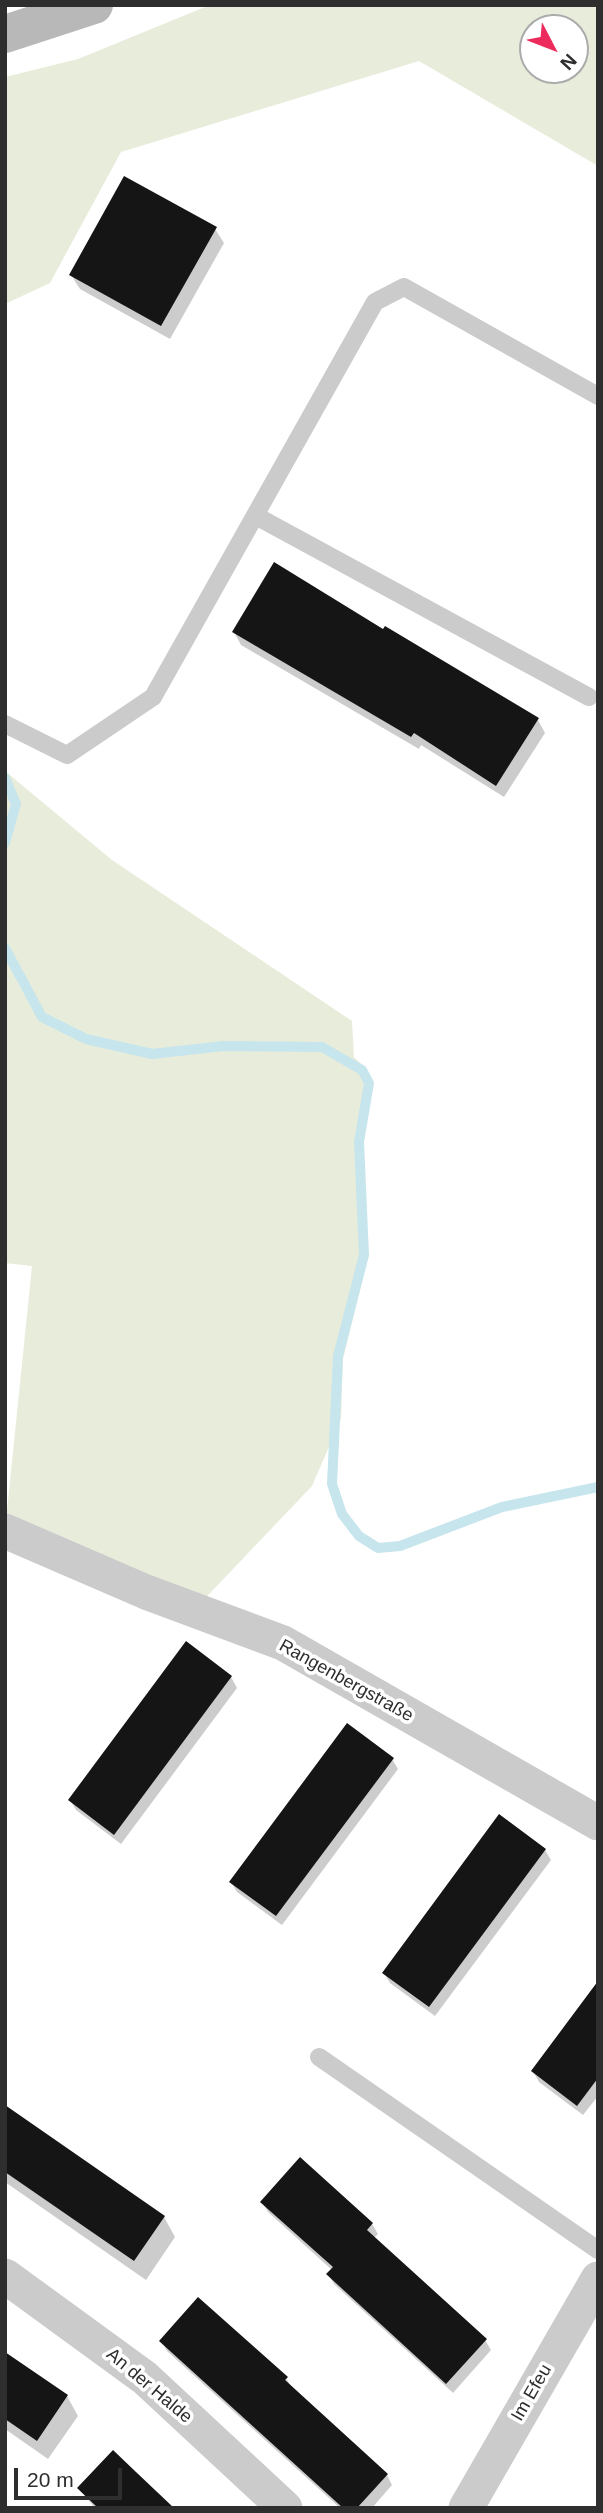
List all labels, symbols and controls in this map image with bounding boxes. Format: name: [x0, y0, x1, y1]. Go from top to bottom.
north arrow: [519, 14, 589, 84]
text: N: [556, 50, 581, 74]
street label: Rangenbergstraße: [275, 1635, 417, 1727]
street label: An der Halde: [102, 2344, 196, 2428]
street label: Im Efeu: [507, 2361, 557, 2425]
scale bar: [18, 2454, 126, 2498]
text: 20 m: [27, 2468, 74, 2491]

